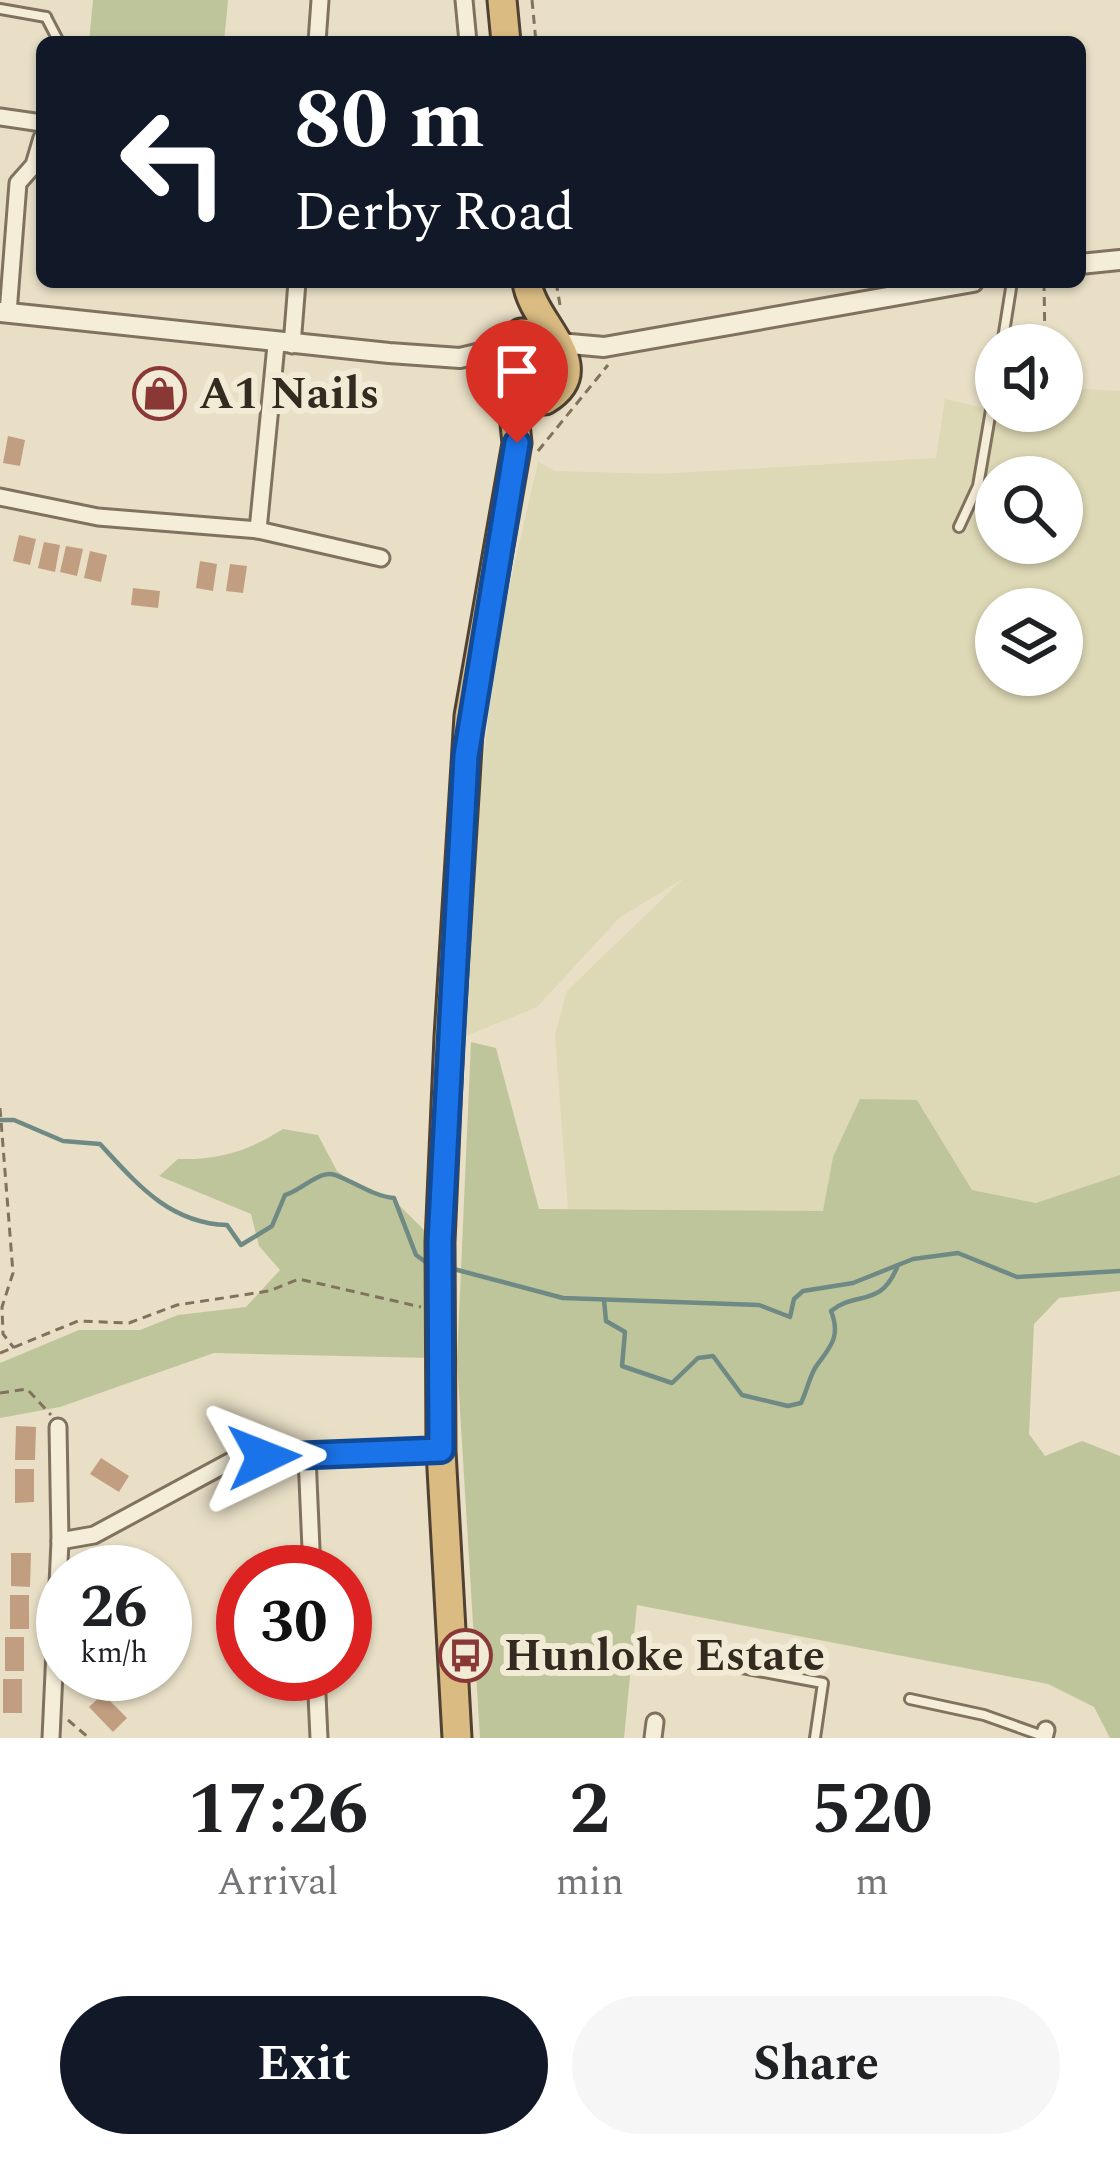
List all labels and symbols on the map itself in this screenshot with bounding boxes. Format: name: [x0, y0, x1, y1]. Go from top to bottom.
pin: [466, 320, 568, 443]
place label: A1 Nails: [199, 360, 379, 429]
shop icon: A1 Nails: [132, 366, 188, 422]
position arrow: [201, 1394, 327, 1520]
speed limit sign: 30: [216, 1545, 372, 1701]
place label: Hunloke Estate: [504, 1622, 825, 1691]
bus stop icon: Hunloke Estate: [437, 1628, 493, 1684]

